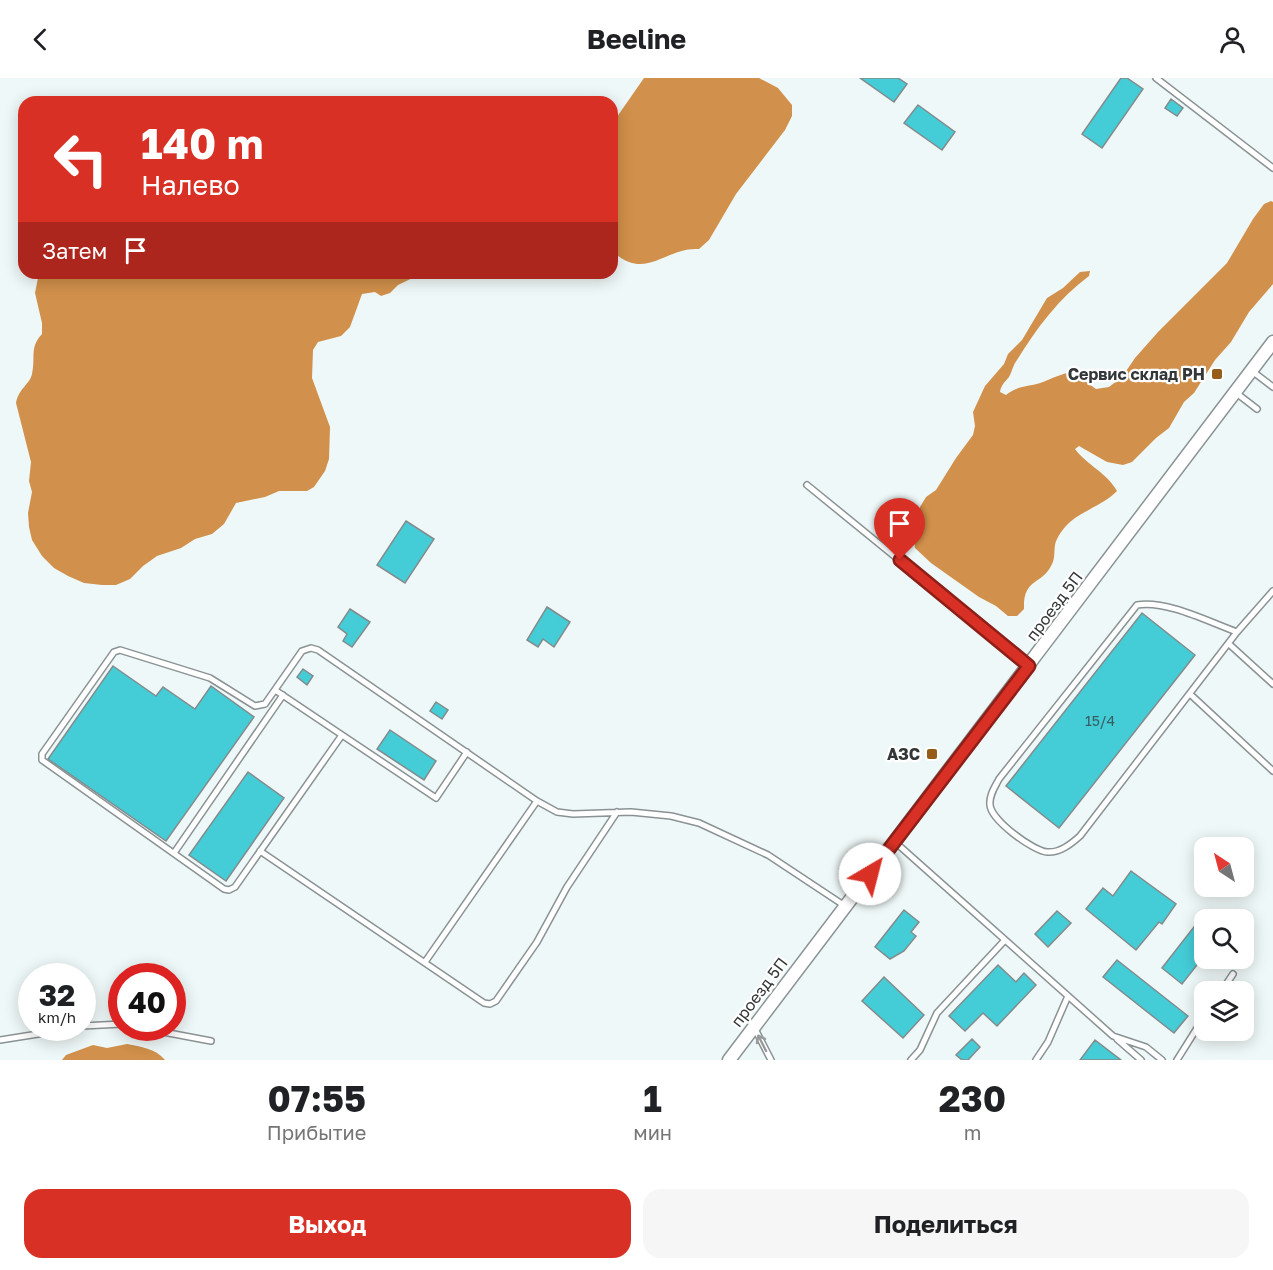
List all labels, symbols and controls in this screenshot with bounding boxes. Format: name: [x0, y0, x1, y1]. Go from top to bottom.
icon: back: [24, 23, 57, 56]
text: Beeline: [587, 23, 686, 55]
icon: person: [1216, 23, 1249, 56]
text: 140 m: [141, 118, 263, 168]
icon: left: [42, 120, 120, 198]
text: Налево: [141, 169, 240, 201]
icon: arrive: [119, 234, 152, 267]
text: Затем: [42, 237, 107, 264]
place label: Сервис склад РН: [1068, 364, 1205, 384]
marker: Сервис склад РН: [1210, 367, 1224, 381]
pin: [874, 498, 925, 560]
icon: arrive: [883, 507, 916, 540]
street label: проезд 5П: [1021, 567, 1087, 645]
house number: 15/4: [1085, 712, 1115, 729]
place label: АЗС: [887, 744, 920, 764]
marker: АЗС: [925, 747, 939, 761]
north arrow: [1194, 837, 1254, 897]
map controls: [1194, 837, 1254, 1041]
position arrow: [838, 842, 902, 906]
button: search: [1194, 909, 1254, 969]
street label: проезд 5П: [726, 953, 792, 1031]
speed limit sign: 40: [108, 963, 186, 1041]
text: 32: [39, 977, 75, 1013]
button: layers: [1194, 981, 1254, 1041]
text: km/h: [38, 1008, 76, 1026]
one-way arrow: [756, 1035, 767, 1053]
text: 07:55: [267, 1077, 366, 1120]
text: 1: [643, 1077, 662, 1120]
text: 230: [939, 1077, 1006, 1120]
text: Прибытие: [267, 1120, 366, 1144]
text: мин: [633, 1120, 672, 1144]
text: m: [964, 1120, 981, 1144]
button: Выход: [24, 1189, 631, 1258]
button: Поделиться: [643, 1189, 1249, 1258]

